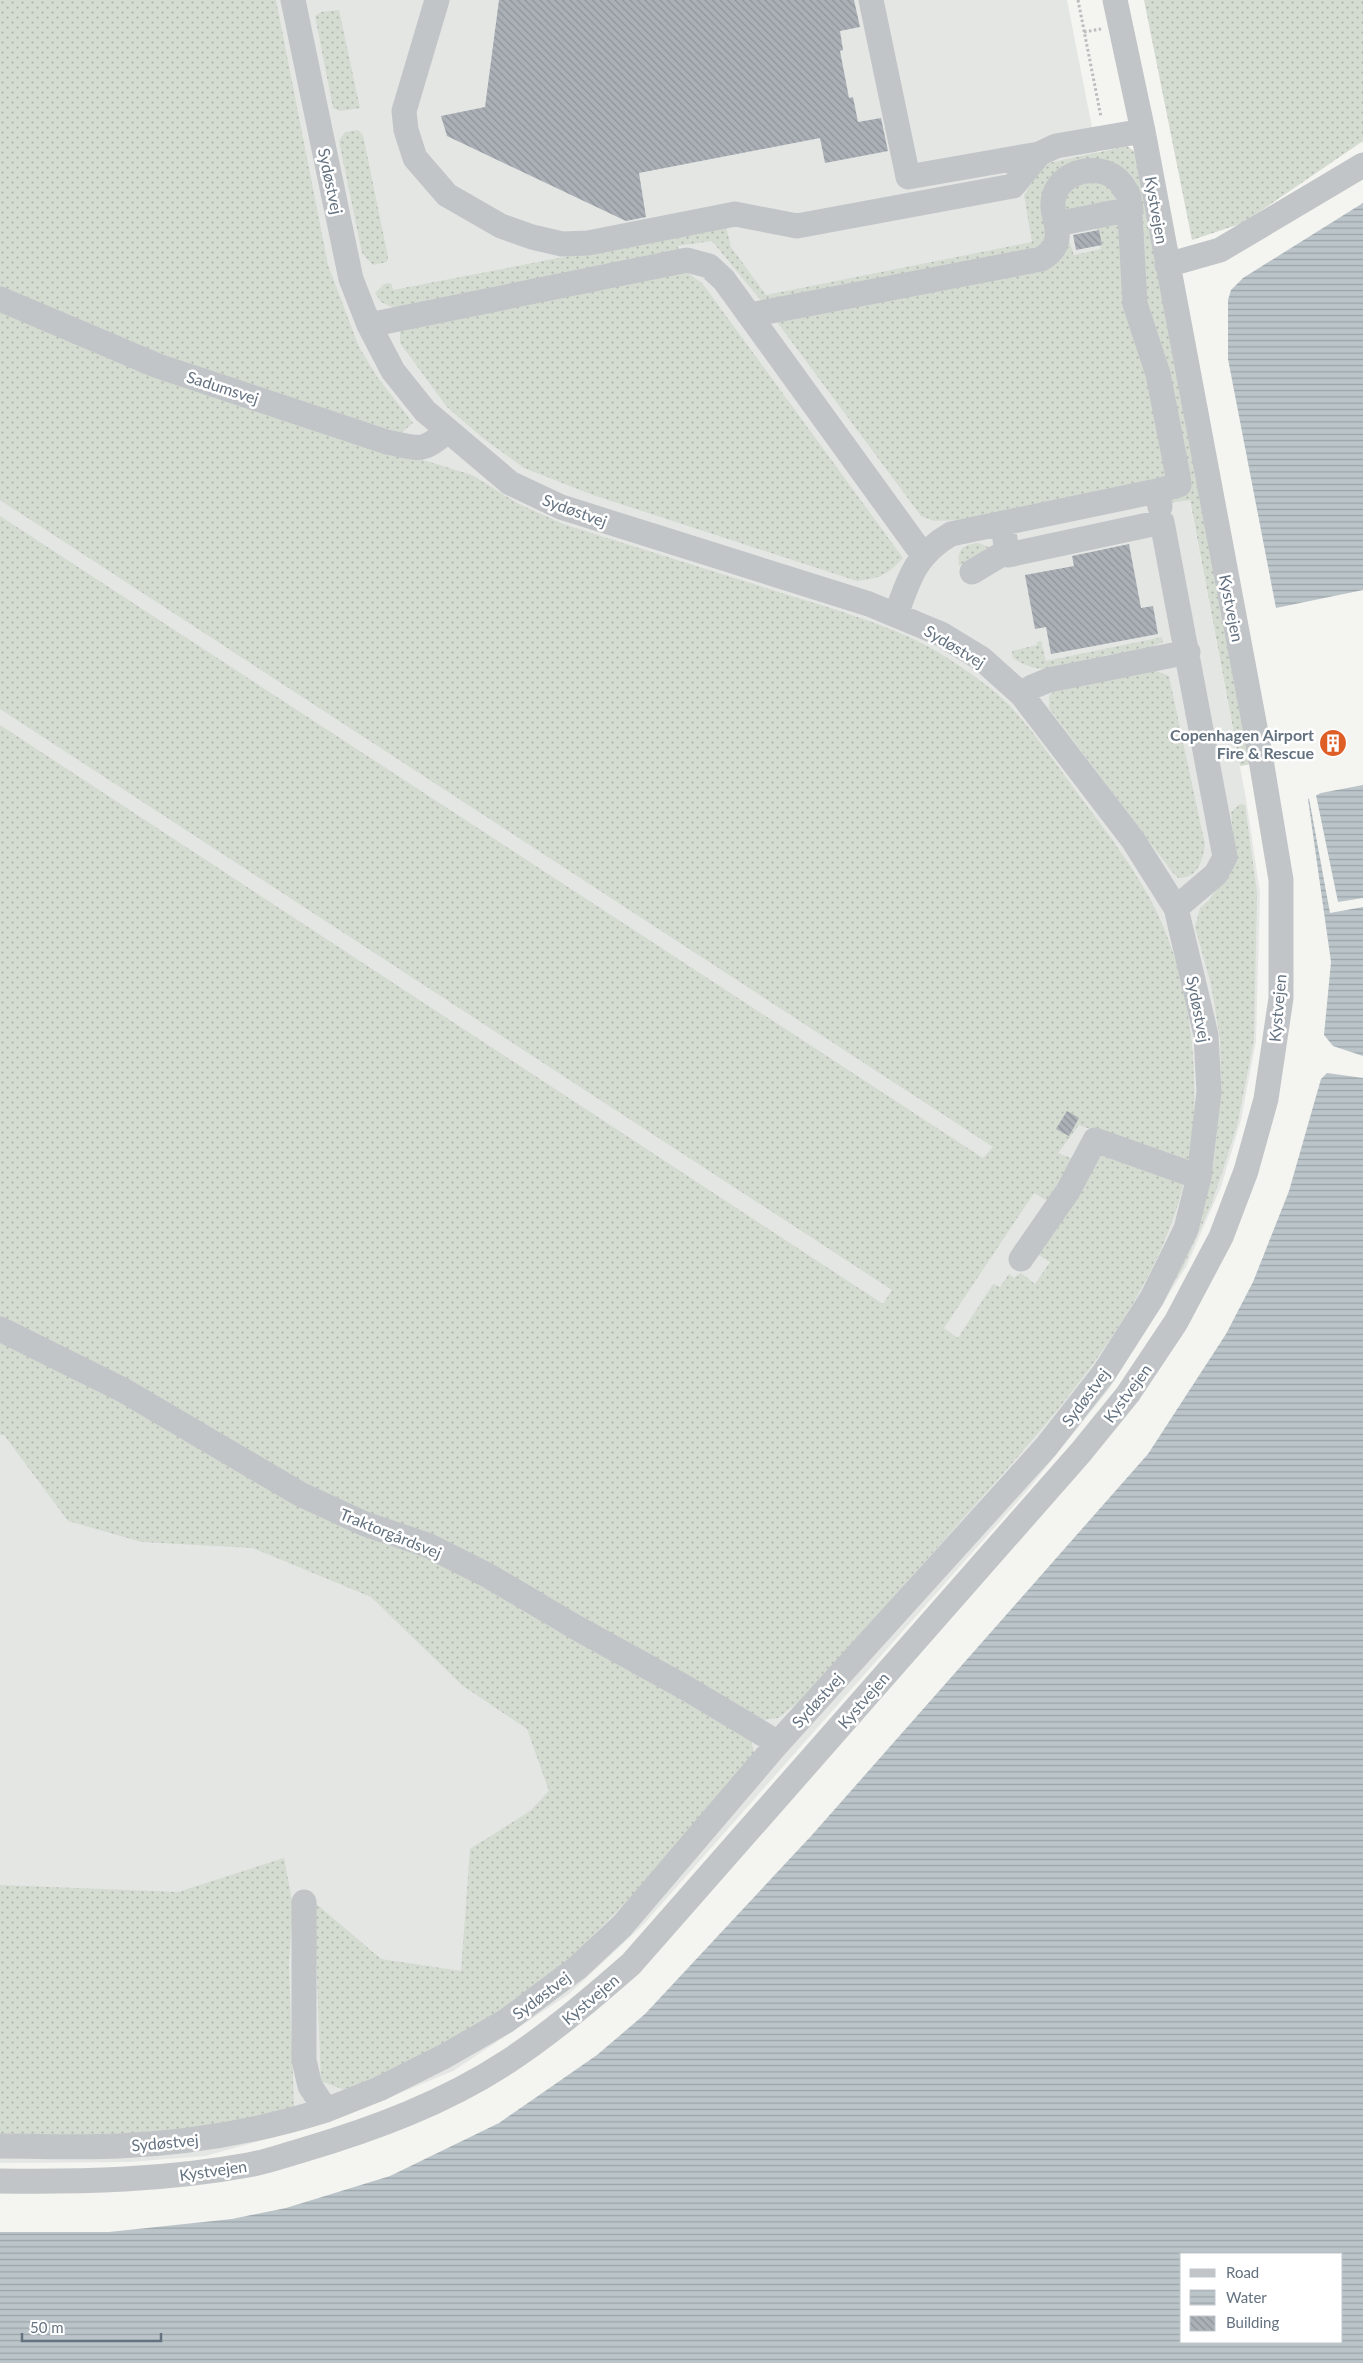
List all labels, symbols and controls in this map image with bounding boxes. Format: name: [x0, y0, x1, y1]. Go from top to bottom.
street label: Sydøstvej: [315, 146, 347, 216]
street label: Kystvejen: [1142, 175, 1172, 245]
street label: Sadumsvej: [185, 366, 261, 408]
street label: Sydøstvej: [540, 490, 610, 530]
street label: Kystvejen: [1216, 573, 1248, 643]
street label: Sydøstvej: [921, 621, 989, 671]
place label: Copenhagen Airport Fire & Rescue: [1170, 725, 1314, 762]
building icon: Copenhagen Airport Fire & Rescue: [1318, 728, 1348, 758]
street label: Kystvejen: [1265, 973, 1289, 1043]
street label: Sydøstvej: [1183, 974, 1215, 1044]
street label: Kystvejen: [1099, 1360, 1155, 1426]
street label: Sydøstvej: [1057, 1364, 1113, 1430]
street label: Traktorgårdsvej: [337, 1504, 445, 1562]
street label: Kystvejen: [833, 1668, 893, 1732]
street label: Sydøstvej: [787, 1669, 847, 1731]
street label: Sydøstvej: [508, 1967, 574, 2023]
street label: Kystvejen: [558, 1970, 622, 2028]
street label: Sydøstvej: [131, 2130, 199, 2154]
street label: Kystvejen: [178, 2156, 248, 2184]
legend: [1180, 2253, 1343, 2343]
text: Road: [1226, 2263, 1259, 2281]
text: Water: [1226, 2288, 1267, 2306]
scale bar: [22, 2310, 161, 2342]
text: Building: [1226, 2313, 1279, 2331]
text: 50 m: [30, 2318, 64, 2336]

